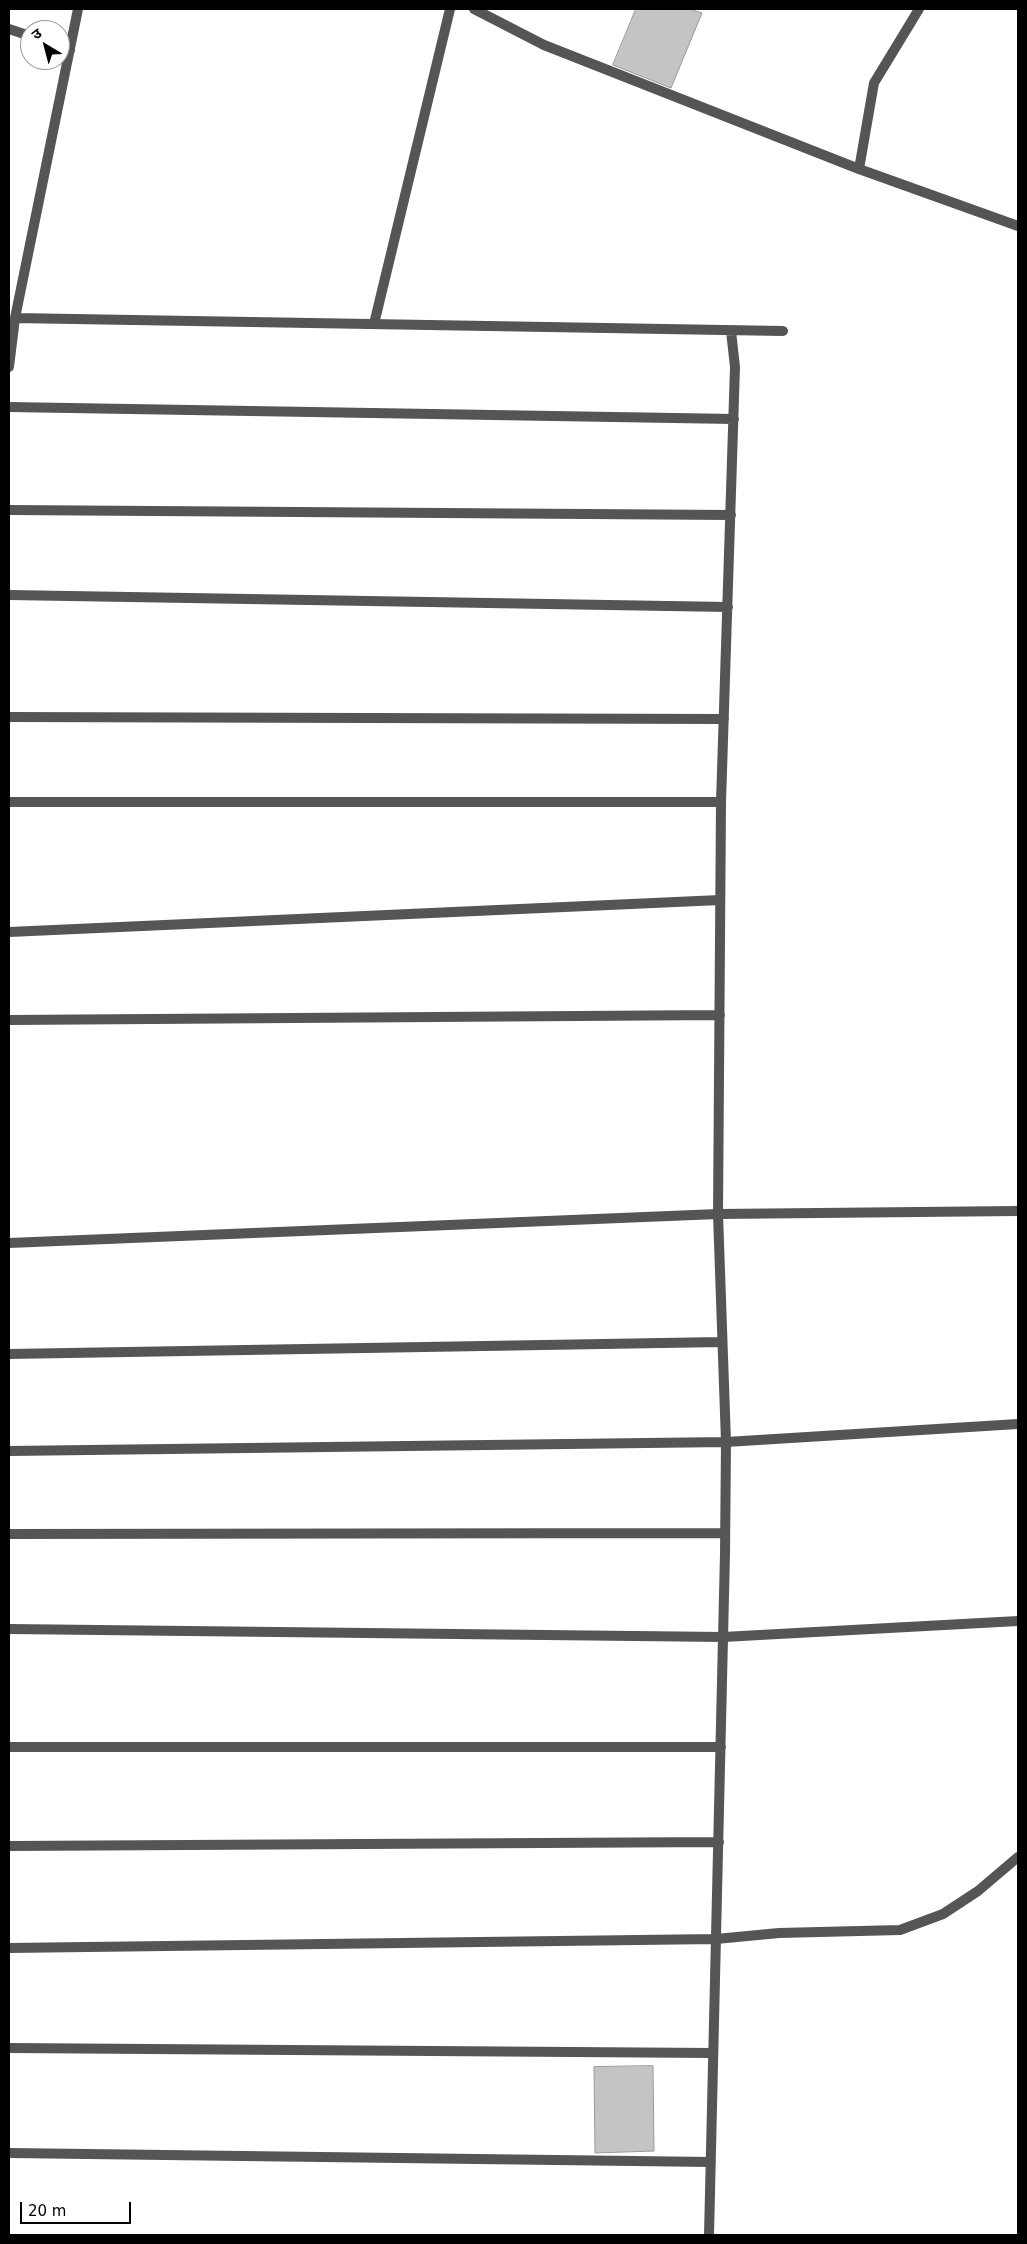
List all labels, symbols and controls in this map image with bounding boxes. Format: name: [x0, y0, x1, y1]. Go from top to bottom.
north arrow: [20, 20, 70, 70]
text: उ: [28, 25, 45, 43]
scale bar: [22, 2192, 134, 2224]
text: 20 m: [28, 2202, 66, 2220]

